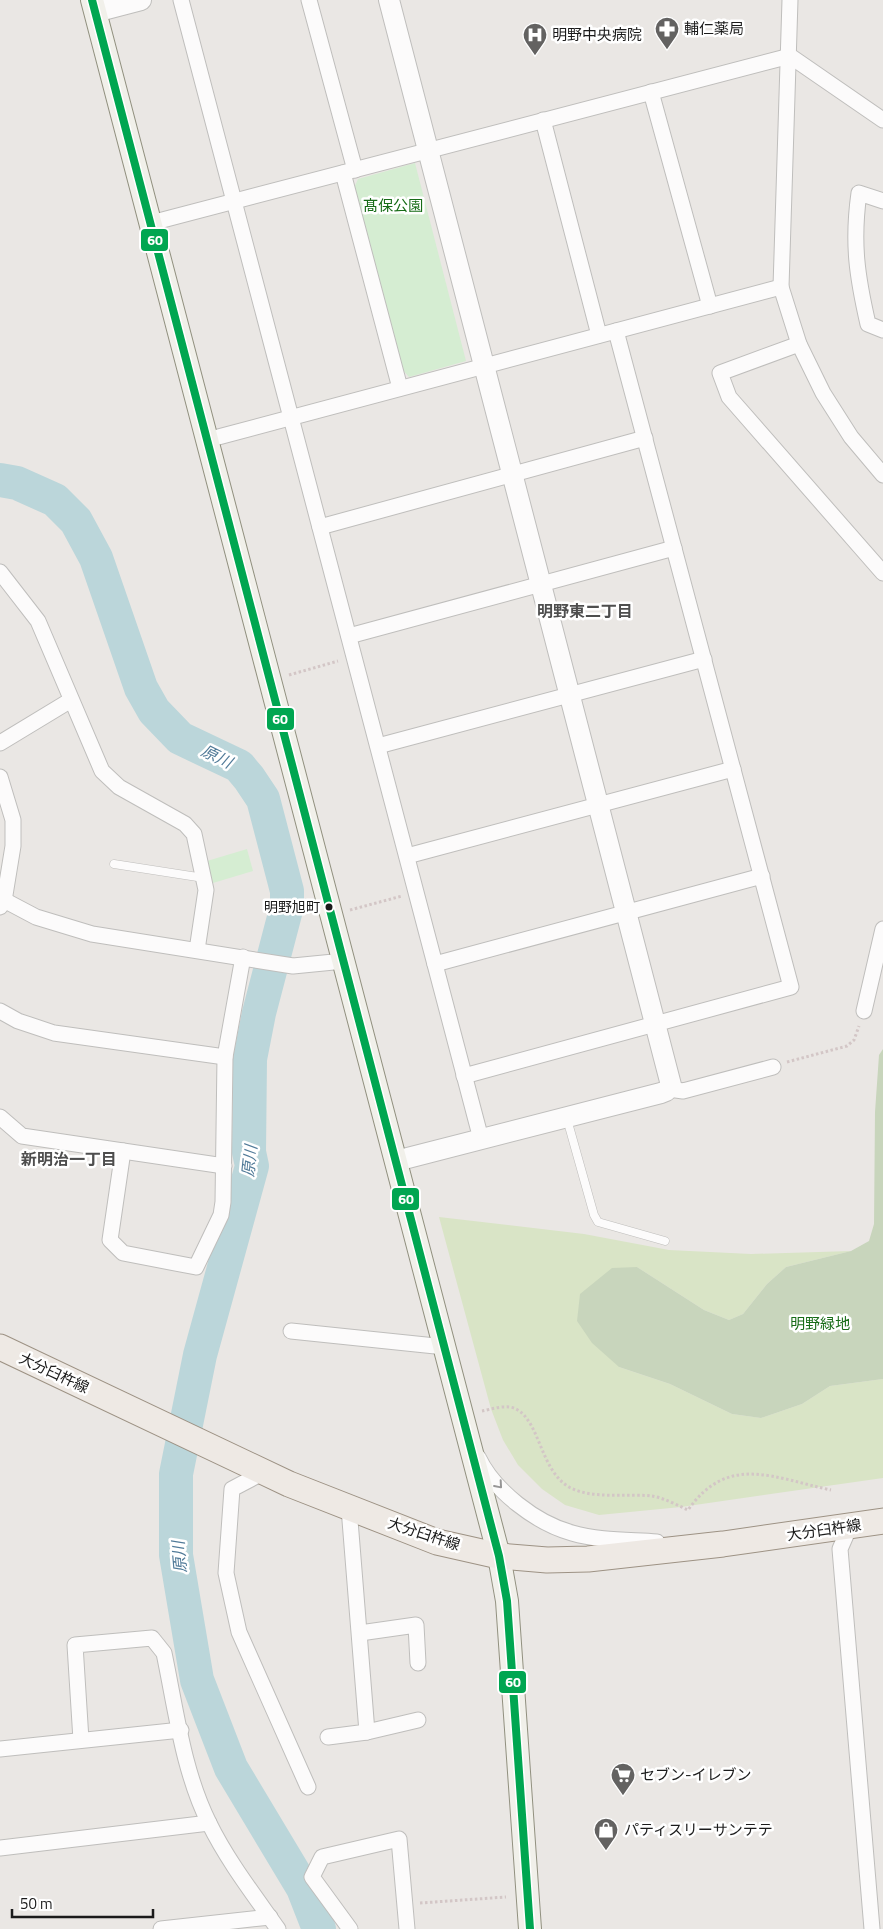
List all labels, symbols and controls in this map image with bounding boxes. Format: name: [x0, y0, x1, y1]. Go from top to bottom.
pharmacy icon: 輔仁薬局: [654, 16, 680, 50]
place label: 輔仁薬局: [684, 17, 744, 40]
hospital icon: 明野中央病院: [522, 22, 548, 56]
place label: 明野中央病院: [552, 23, 642, 46]
park label: 髙保公園: [363, 194, 423, 217]
line badge: 60: [140, 228, 169, 252]
text: 60: [147, 229, 163, 250]
district label: 明野東二丁目: [537, 599, 633, 623]
line badge: 60: [266, 707, 295, 731]
text: 60: [272, 708, 288, 729]
water label: 原川: [197, 738, 238, 775]
place label: 明野旭町: [264, 896, 320, 917]
marker: 明野旭町: [324, 902, 334, 912]
water label: 原川: [235, 1142, 263, 1178]
district label: 新明治一丁目: [21, 1147, 117, 1171]
line badge: 60: [391, 1187, 420, 1211]
text: 60: [398, 1188, 414, 1209]
park label: 明野緑地: [790, 1312, 850, 1335]
street label: 大分臼杵線: [15, 1346, 93, 1399]
one-way arrow: [493, 1479, 502, 1488]
street label: 大分臼杵線: [385, 1511, 463, 1556]
street label: 大分臼杵線: [785, 1513, 863, 1546]
water label: 原川: [165, 1538, 192, 1574]
line badge: 60: [498, 1670, 527, 1694]
text: 60: [505, 1671, 521, 1692]
supermarket icon: セブン-イレブン: [610, 1762, 636, 1796]
place label: セブン-イレブン: [640, 1763, 752, 1786]
shop icon: パティスリーサンテテ: [593, 1817, 619, 1851]
place label: パティスリーサンテテ: [624, 1818, 773, 1841]
scale bar: [12, 1886, 154, 1918]
text: 50 m: [20, 1892, 53, 1915]

